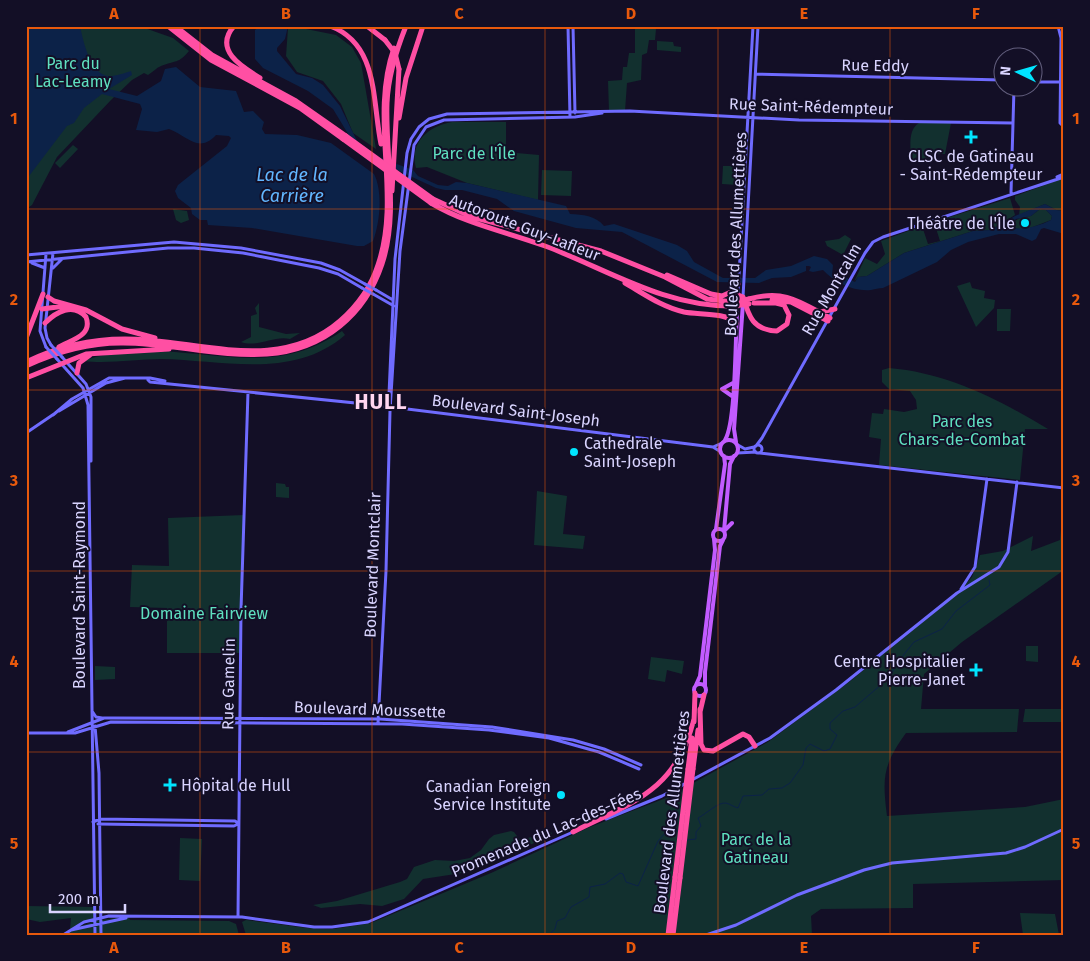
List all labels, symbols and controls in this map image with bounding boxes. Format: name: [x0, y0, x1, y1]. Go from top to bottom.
text: A: [108, 4, 119, 23]
text: B: [281, 4, 291, 23]
text: C: [454, 4, 464, 23]
text: D: [626, 4, 636, 23]
text: E: [800, 4, 808, 23]
text: F: [972, 4, 980, 23]
north arrow: [992, 48, 1042, 98]
park label: Parc du Lac-Leamy: [35, 54, 111, 91]
street label: Rue Eddy: [841, 55, 909, 76]
text: N: [997, 66, 1014, 76]
street label: Rue Saint-Rédempteur: [729, 94, 894, 119]
text: 1: [10, 109, 18, 128]
text: 1: [1072, 109, 1080, 128]
marker: CLSC de Gatineau - Saint-Rédempteur: [964, 130, 978, 144]
street label: Boulevard des Allumettières: [721, 131, 750, 337]
park label: Parc de l'Île: [432, 143, 516, 163]
place label: CLSC de Gatineau - Saint-Rédempteur: [900, 147, 1043, 184]
water label: Lac de la Carrière: [256, 164, 328, 207]
street label: Autoroute Guy-Lafleur: [447, 190, 604, 265]
place label: Théâtre de l'Île: [907, 213, 1015, 233]
marker: Théâtre de l'Île: [1019, 217, 1031, 229]
street label: Rue Montcalm: [797, 240, 865, 339]
text: 2: [10, 290, 18, 309]
text: 2: [1072, 290, 1080, 309]
district label: HULL: [354, 389, 408, 415]
street label: Boulevard Saint-Joseph: [431, 391, 601, 430]
park label: Parc des Chars-de-Combat: [899, 412, 1026, 449]
place label: Cathedrale Saint-Joseph: [584, 434, 676, 471]
marker: Cathedrale Saint-Joseph: [568, 446, 580, 458]
text: 3: [9, 471, 18, 490]
text: 3: [1071, 471, 1080, 490]
street label: Boulevard Montclair: [360, 491, 385, 638]
street label: Boulevard Saint-Raymond: [70, 501, 89, 689]
park label: Domaine Fairview: [140, 604, 268, 623]
street label: Rue Gamelin: [218, 638, 239, 730]
text: 4: [9, 652, 19, 671]
place label: Centre Hospitalier Pierre-Janet: [834, 652, 966, 689]
text: 4: [1071, 652, 1081, 671]
marker: Centre Hospitalier Pierre-Janet: [969, 663, 983, 677]
street label: Boulevard Moussette: [294, 697, 446, 722]
street label: Boulevard des Allumettières: [650, 709, 693, 915]
place label: Hôpital de Hull: [181, 776, 291, 795]
place label: Canadian Foreign Service Institute: [426, 777, 551, 814]
marker: Hôpital de Hull: [163, 778, 177, 792]
street label: Promenade du Lac-des-Fées: [448, 784, 644, 881]
marker: Canadian Foreign Service Institute: [555, 789, 567, 801]
park label: Parc de la Gatineau: [721, 830, 791, 867]
text: 5: [10, 834, 19, 853]
text: 5: [1072, 834, 1081, 853]
scale bar: [50, 881, 125, 913]
text: 200 m: [58, 890, 99, 908]
text: A: [108, 938, 119, 957]
text: B: [281, 938, 291, 957]
text: C: [454, 938, 464, 957]
text: D: [626, 938, 636, 957]
text: E: [800, 938, 808, 957]
text: F: [972, 938, 980, 957]

